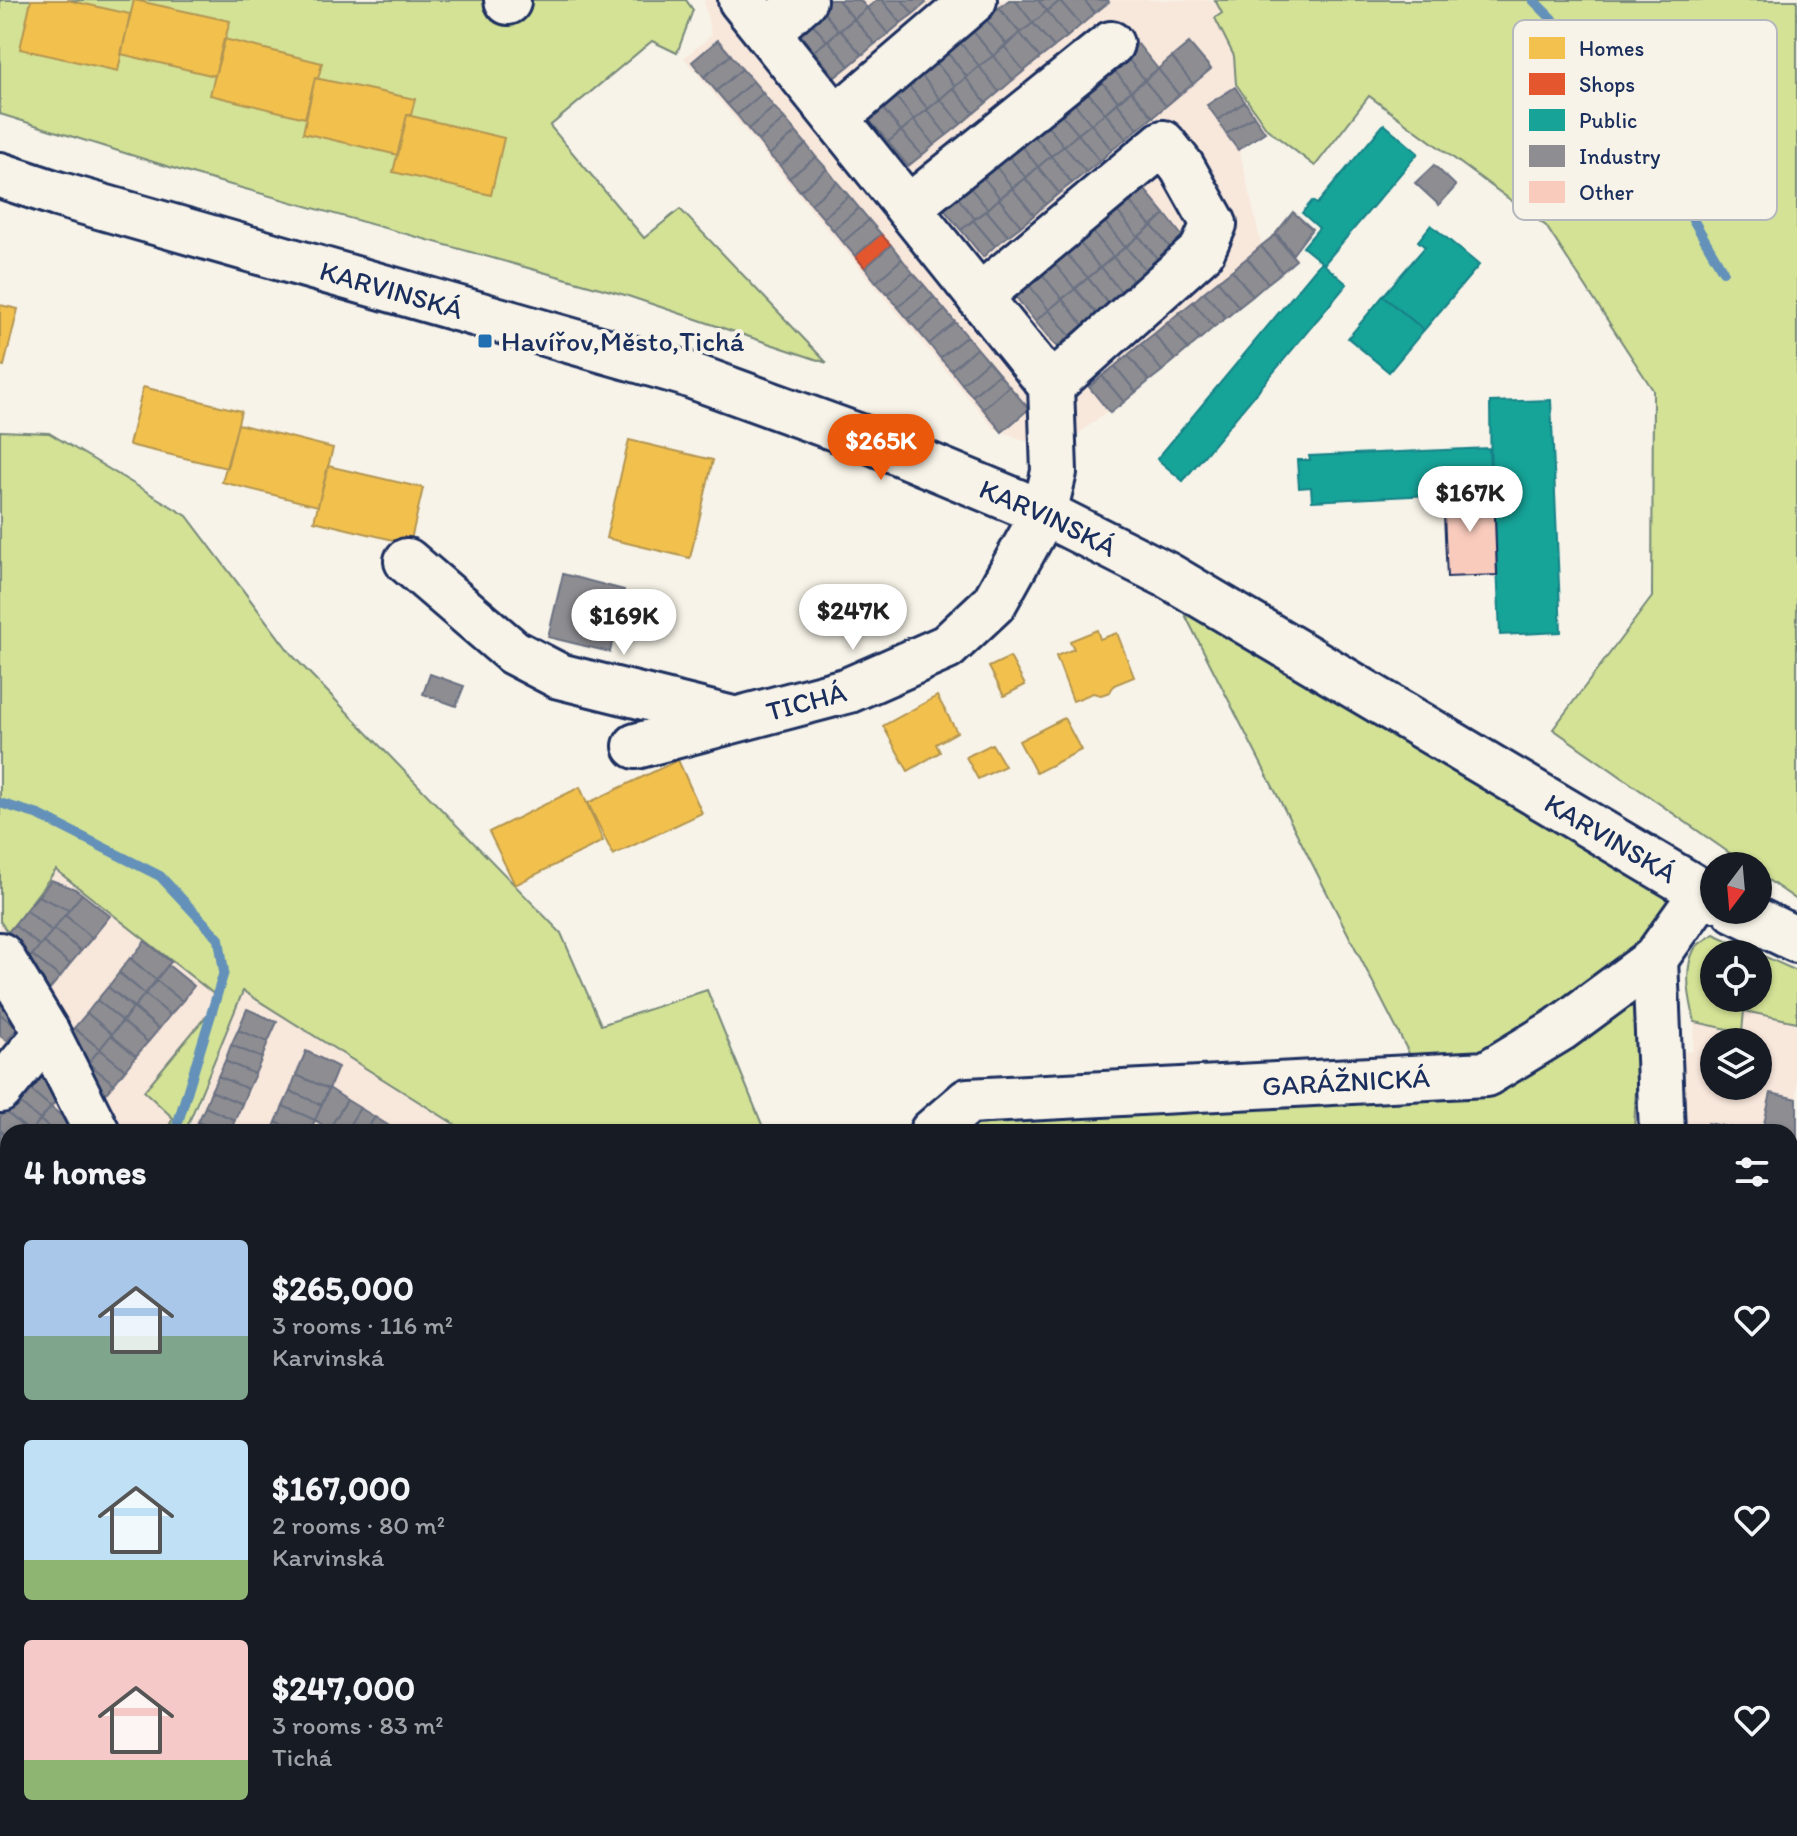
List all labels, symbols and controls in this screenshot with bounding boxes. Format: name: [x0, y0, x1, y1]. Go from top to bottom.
legend: [1513, 20, 1777, 220]
text: Homes: [1579, 35, 1644, 62]
text: Shops: [1579, 71, 1635, 98]
text: Public: [1579, 107, 1637, 134]
text: Industry: [1579, 143, 1661, 170]
text: Other: [1579, 179, 1634, 206]
street label: KARVINSKÁ: [316, 253, 467, 326]
place label: Havířov,Město,Tichá: [501, 324, 745, 358]
marker: Havířov,Město,Tichá: [476, 332, 494, 350]
pin: $265K: [825, 414, 937, 482]
text: $265K: [846, 424, 916, 456]
pin: $167K: [1414, 466, 1526, 534]
street label: KARVINSKÁ: [974, 471, 1122, 564]
text: $167K: [1436, 476, 1504, 508]
pin: $247K: [797, 584, 909, 652]
pin: $169K: [568, 589, 680, 657]
text: $247K: [817, 594, 889, 626]
text: $169K: [589, 599, 659, 631]
street label: TICHÁ: [762, 674, 850, 728]
street label: KARVINSKÁ: [1539, 786, 1683, 890]
north arrow: [1700, 852, 1772, 924]
map controls: [1700, 852, 1772, 1100]
button: locate: [1700, 940, 1772, 1012]
button: layers: [1700, 1028, 1772, 1100]
street label: GARÁŽNICKÁ: [1261, 1060, 1431, 1103]
icon: filters: [1730, 1150, 1774, 1194]
text: 4 homes: [24, 1152, 147, 1193]
text: $265,000: [272, 1268, 414, 1309]
icon: home: [88, 1272, 184, 1368]
icon: heart: [1730, 1298, 1774, 1342]
text: 3 rooms · 116 m²: [272, 1309, 453, 1341]
text: Karvinská: [272, 1341, 384, 1373]
text: $167,000: [272, 1468, 411, 1509]
icon: home: [88, 1472, 184, 1568]
icon: heart: [1730, 1498, 1774, 1542]
text: 2 rooms · 80 m²: [272, 1509, 445, 1541]
text: Karvinská: [272, 1541, 384, 1573]
text: $247,000: [272, 1668, 415, 1709]
icon: home: [88, 1672, 184, 1768]
icon: heart: [1730, 1698, 1774, 1742]
text: 3 rooms · 83 m²: [272, 1709, 444, 1741]
text: Tichá: [272, 1741, 332, 1773]

